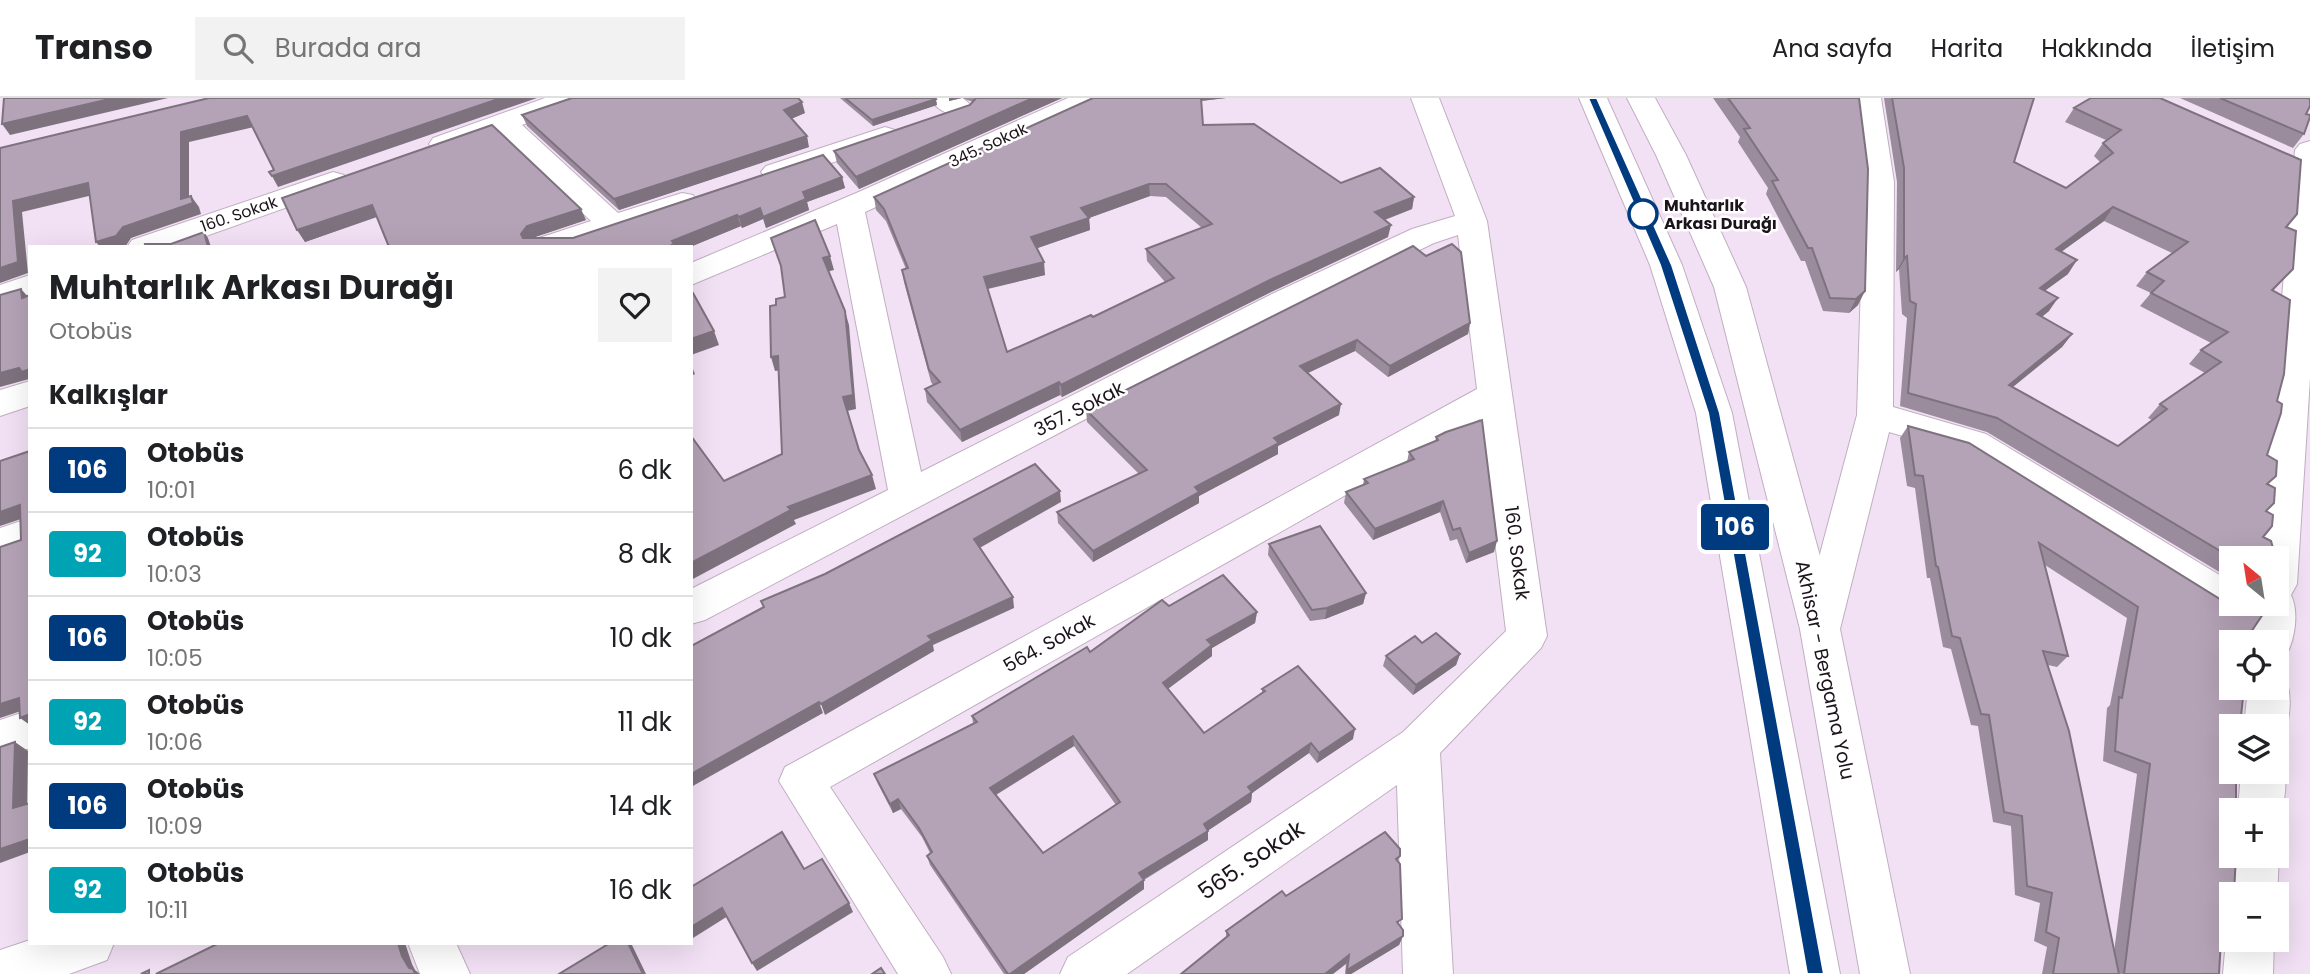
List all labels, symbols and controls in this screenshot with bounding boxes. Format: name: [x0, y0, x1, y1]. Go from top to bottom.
search box: [195, 17, 685, 80]
text: Transo: [35, 24, 153, 71]
icon: search: [219, 29, 257, 67]
text: Burada ara: [275, 30, 422, 66]
text: Ana sayfa: [1772, 32, 1893, 65]
text: Harita: [1931, 32, 2003, 65]
text: Hakkında: [2041, 32, 2153, 65]
text: İletişim: [2191, 32, 2275, 65]
street label: 345. Sokak: [945, 116, 1032, 173]
street label: 160. Sokak: [197, 190, 281, 238]
place label: Muhtarlık Arkası Durağı: [1664, 194, 1777, 235]
marker: Muhtarlık Arkası Durağı: [1628, 199, 1658, 229]
text: Muhtarlık Arkası Durağı: [49, 264, 454, 311]
button: heart: [598, 268, 672, 342]
text: Otobüs: [49, 315, 132, 347]
street label: 357. Sokak: [1029, 375, 1129, 443]
text: Kalkışlar: [49, 377, 168, 413]
text: Otobüs: [147, 435, 244, 471]
text: 6 dk: [618, 452, 672, 488]
text: 106: [68, 453, 107, 486]
text: 10:01: [147, 474, 196, 506]
street label: 160. Sokak: [1498, 504, 1536, 602]
line badge: 106: [1695, 504, 1775, 550]
text: 106: [1715, 510, 1755, 543]
text: Otobüs: [147, 519, 244, 555]
text: 8 dk: [618, 536, 672, 572]
text: 92: [73, 537, 102, 570]
north arrow: [2219, 546, 2289, 616]
map controls: [2219, 546, 2289, 952]
text: 10:03: [147, 558, 202, 590]
street label: Akhisar - Bergama Yolu: [1789, 558, 1861, 782]
text: Otobüs: [147, 603, 244, 639]
street label: 564. Sokak: [998, 607, 1100, 679]
text: 10 dk: [609, 620, 672, 656]
text: 106: [68, 621, 107, 654]
button: locate: [2219, 630, 2289, 700]
text: 10:05: [147, 642, 203, 674]
text: Otobüs: [147, 687, 244, 723]
text: 11 dk: [617, 704, 672, 740]
text: 92: [73, 705, 102, 738]
button: layers: [2219, 714, 2289, 784]
text: 10:06: [147, 726, 203, 758]
text: Otobüs: [147, 771, 244, 807]
text: 14 dk: [609, 788, 672, 824]
text: 106: [68, 789, 107, 822]
button: +: [2219, 798, 2289, 868]
text: 10:09: [147, 810, 203, 842]
street label: 565. Sokak: [1192, 813, 1311, 907]
text: Otobüs: [147, 855, 244, 891]
text: 16 dk: [609, 872, 672, 908]
text: 92: [73, 873, 102, 906]
button: −: [2219, 882, 2289, 952]
text: 10:11: [147, 894, 188, 926]

